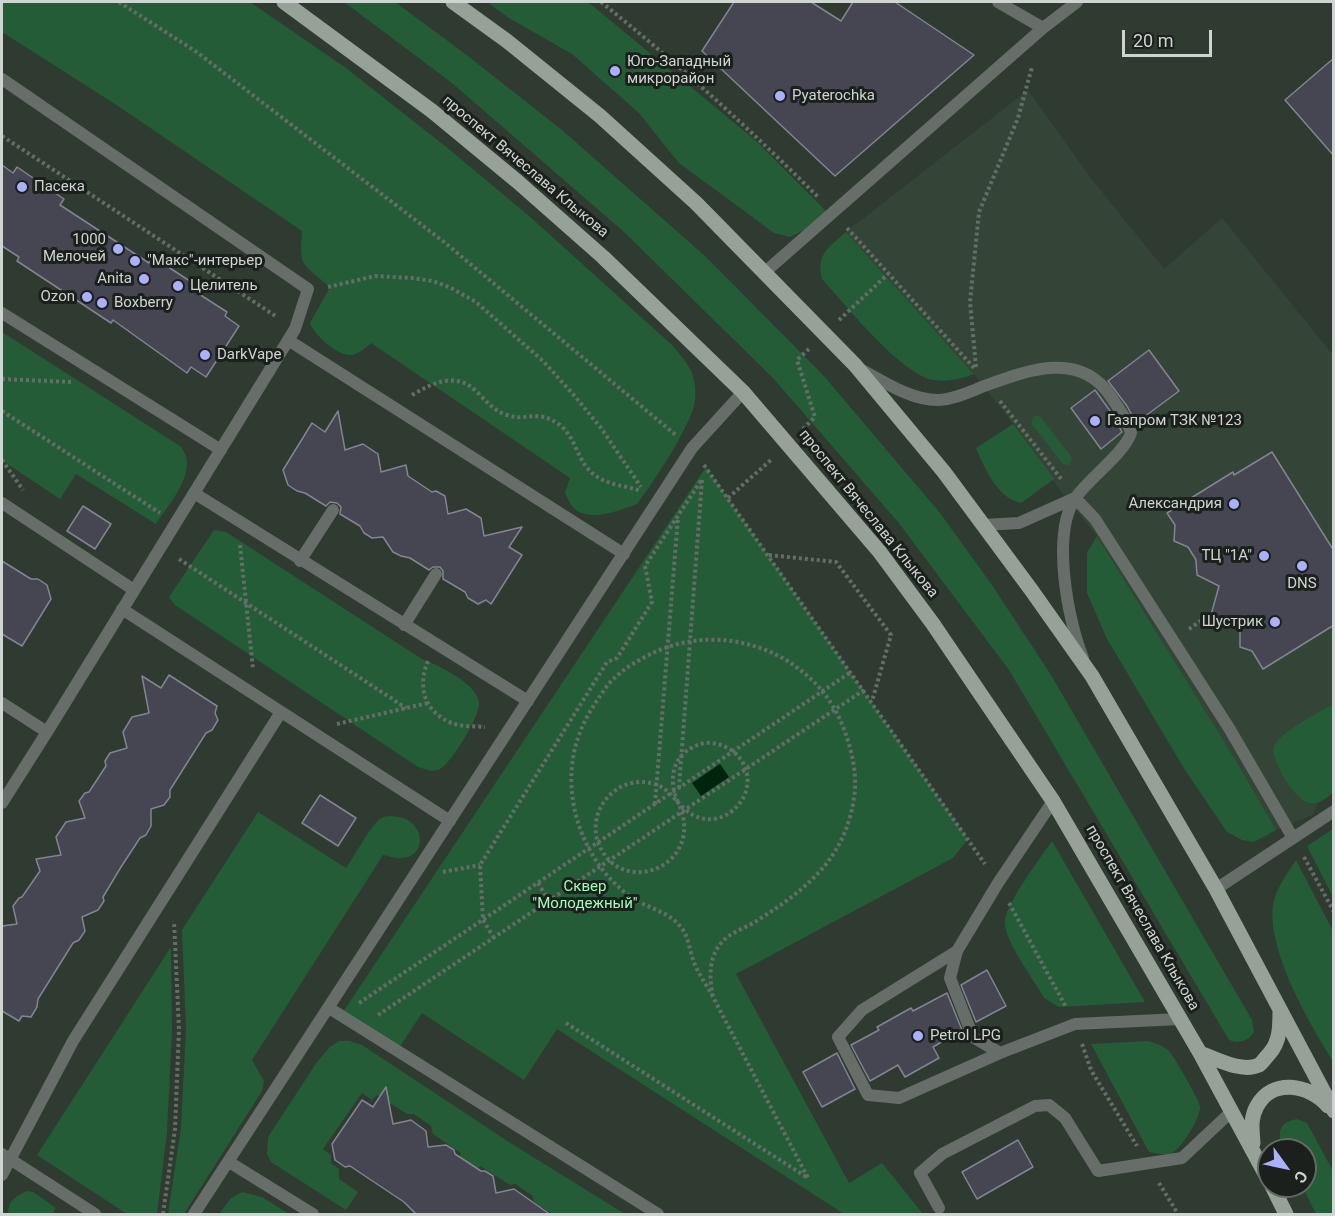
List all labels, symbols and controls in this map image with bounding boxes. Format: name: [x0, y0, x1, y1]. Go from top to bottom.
scale bar: [1125, 18, 1215, 56]
text: 20 m: [1133, 30, 1173, 51]
place label: Юго-Западный микрорайон: [627, 53, 731, 88]
marker: Юго-Западный микрорайон: [608, 64, 622, 78]
place label: Pyaterochka: [792, 87, 875, 105]
marker: Pyaterochka: [773, 89, 787, 103]
street label: проспект Вячеслава Клыкова: [438, 92, 612, 242]
place label: Пасека: [34, 178, 85, 196]
marker: Пасека: [15, 180, 29, 194]
place label: 1000 Мелочей: [43, 231, 106, 266]
marker: 1000 Мелочей: [111, 242, 125, 256]
place label: "Макс"-интерьер: [147, 252, 263, 270]
marker: "Макс"-интерьер: [128, 254, 142, 268]
place label: Anita: [97, 270, 132, 288]
marker: Anita: [137, 272, 151, 286]
place label: Целитель: [190, 277, 258, 295]
marker: Целитель: [171, 279, 185, 293]
place label: Ozon: [41, 288, 75, 306]
marker: Ozon: [80, 290, 94, 304]
place label: Boxberry: [114, 294, 173, 312]
marker: Boxberry: [95, 296, 109, 310]
place label: DarkVape: [217, 346, 281, 364]
marker: DarkVape: [198, 348, 212, 362]
place label: Газпром ТЗК №123: [1107, 412, 1242, 430]
marker: Газпром ТЗК №123: [1088, 414, 1102, 428]
street label: проспект Вячеслава Клыкова: [795, 426, 941, 602]
place label: Александрия: [1128, 495, 1222, 513]
marker: Александрия: [1227, 497, 1241, 511]
place label: ТЦ "1А": [1201, 547, 1252, 565]
marker: ТЦ "1А": [1257, 549, 1271, 563]
marker: DNS: [1295, 559, 1309, 573]
place label: DNS: [1287, 575, 1317, 593]
place label: Шустрик: [1202, 613, 1263, 631]
marker: Шустрик: [1268, 615, 1282, 629]
street label: проспект Вячеслава Клыкова: [1081, 822, 1203, 1014]
park label: Сквер "Молодежный": [532, 878, 638, 913]
place label: Petrol LPG: [930, 1027, 1001, 1045]
marker: Petrol LPG: [911, 1029, 925, 1043]
north arrow: [1257, 1138, 1317, 1198]
text: С: [1290, 1167, 1312, 1187]

